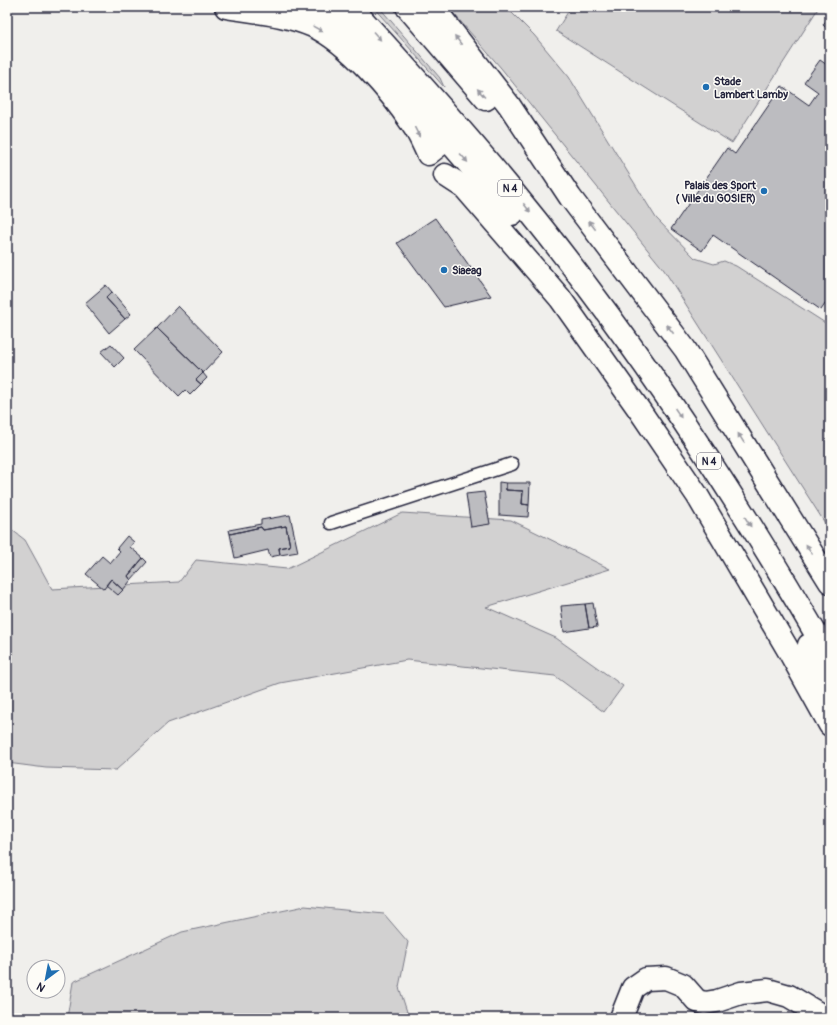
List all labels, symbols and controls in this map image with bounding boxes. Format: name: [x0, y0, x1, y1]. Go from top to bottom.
one-way arrow: [312, 26, 324, 32]
one-way arrow: [373, 31, 382, 41]
one-way arrow: [454, 34, 462, 45]
place label: Stade Lambert Lamby: [714, 75, 788, 101]
marker: Stade Lambert Lamby: [701, 82, 711, 92]
one-way arrow: [476, 87, 485, 98]
one-way arrow: [414, 126, 420, 138]
one-way arrow: [459, 153, 468, 164]
place label: Palais des Sport ( Ville du GOSIER): [675, 179, 757, 205]
road number: N 4: [498, 180, 522, 196]
marker: Palais des Sport ( Ville du GOSIER): [759, 186, 769, 196]
one-way arrow: [522, 203, 531, 214]
one-way arrow: [588, 220, 596, 231]
place label: Siaeag: [452, 264, 482, 277]
marker: Siaeag: [439, 265, 449, 275]
one-way arrow: [666, 324, 674, 335]
one-way arrow: [674, 407, 682, 418]
one-way arrow: [737, 433, 744, 444]
road number: N 4: [697, 453, 721, 469]
one-way arrow: [744, 517, 752, 527]
one-way arrow: [806, 543, 813, 555]
north arrow: [26, 959, 66, 999]
text: N: [34, 979, 48, 995]

